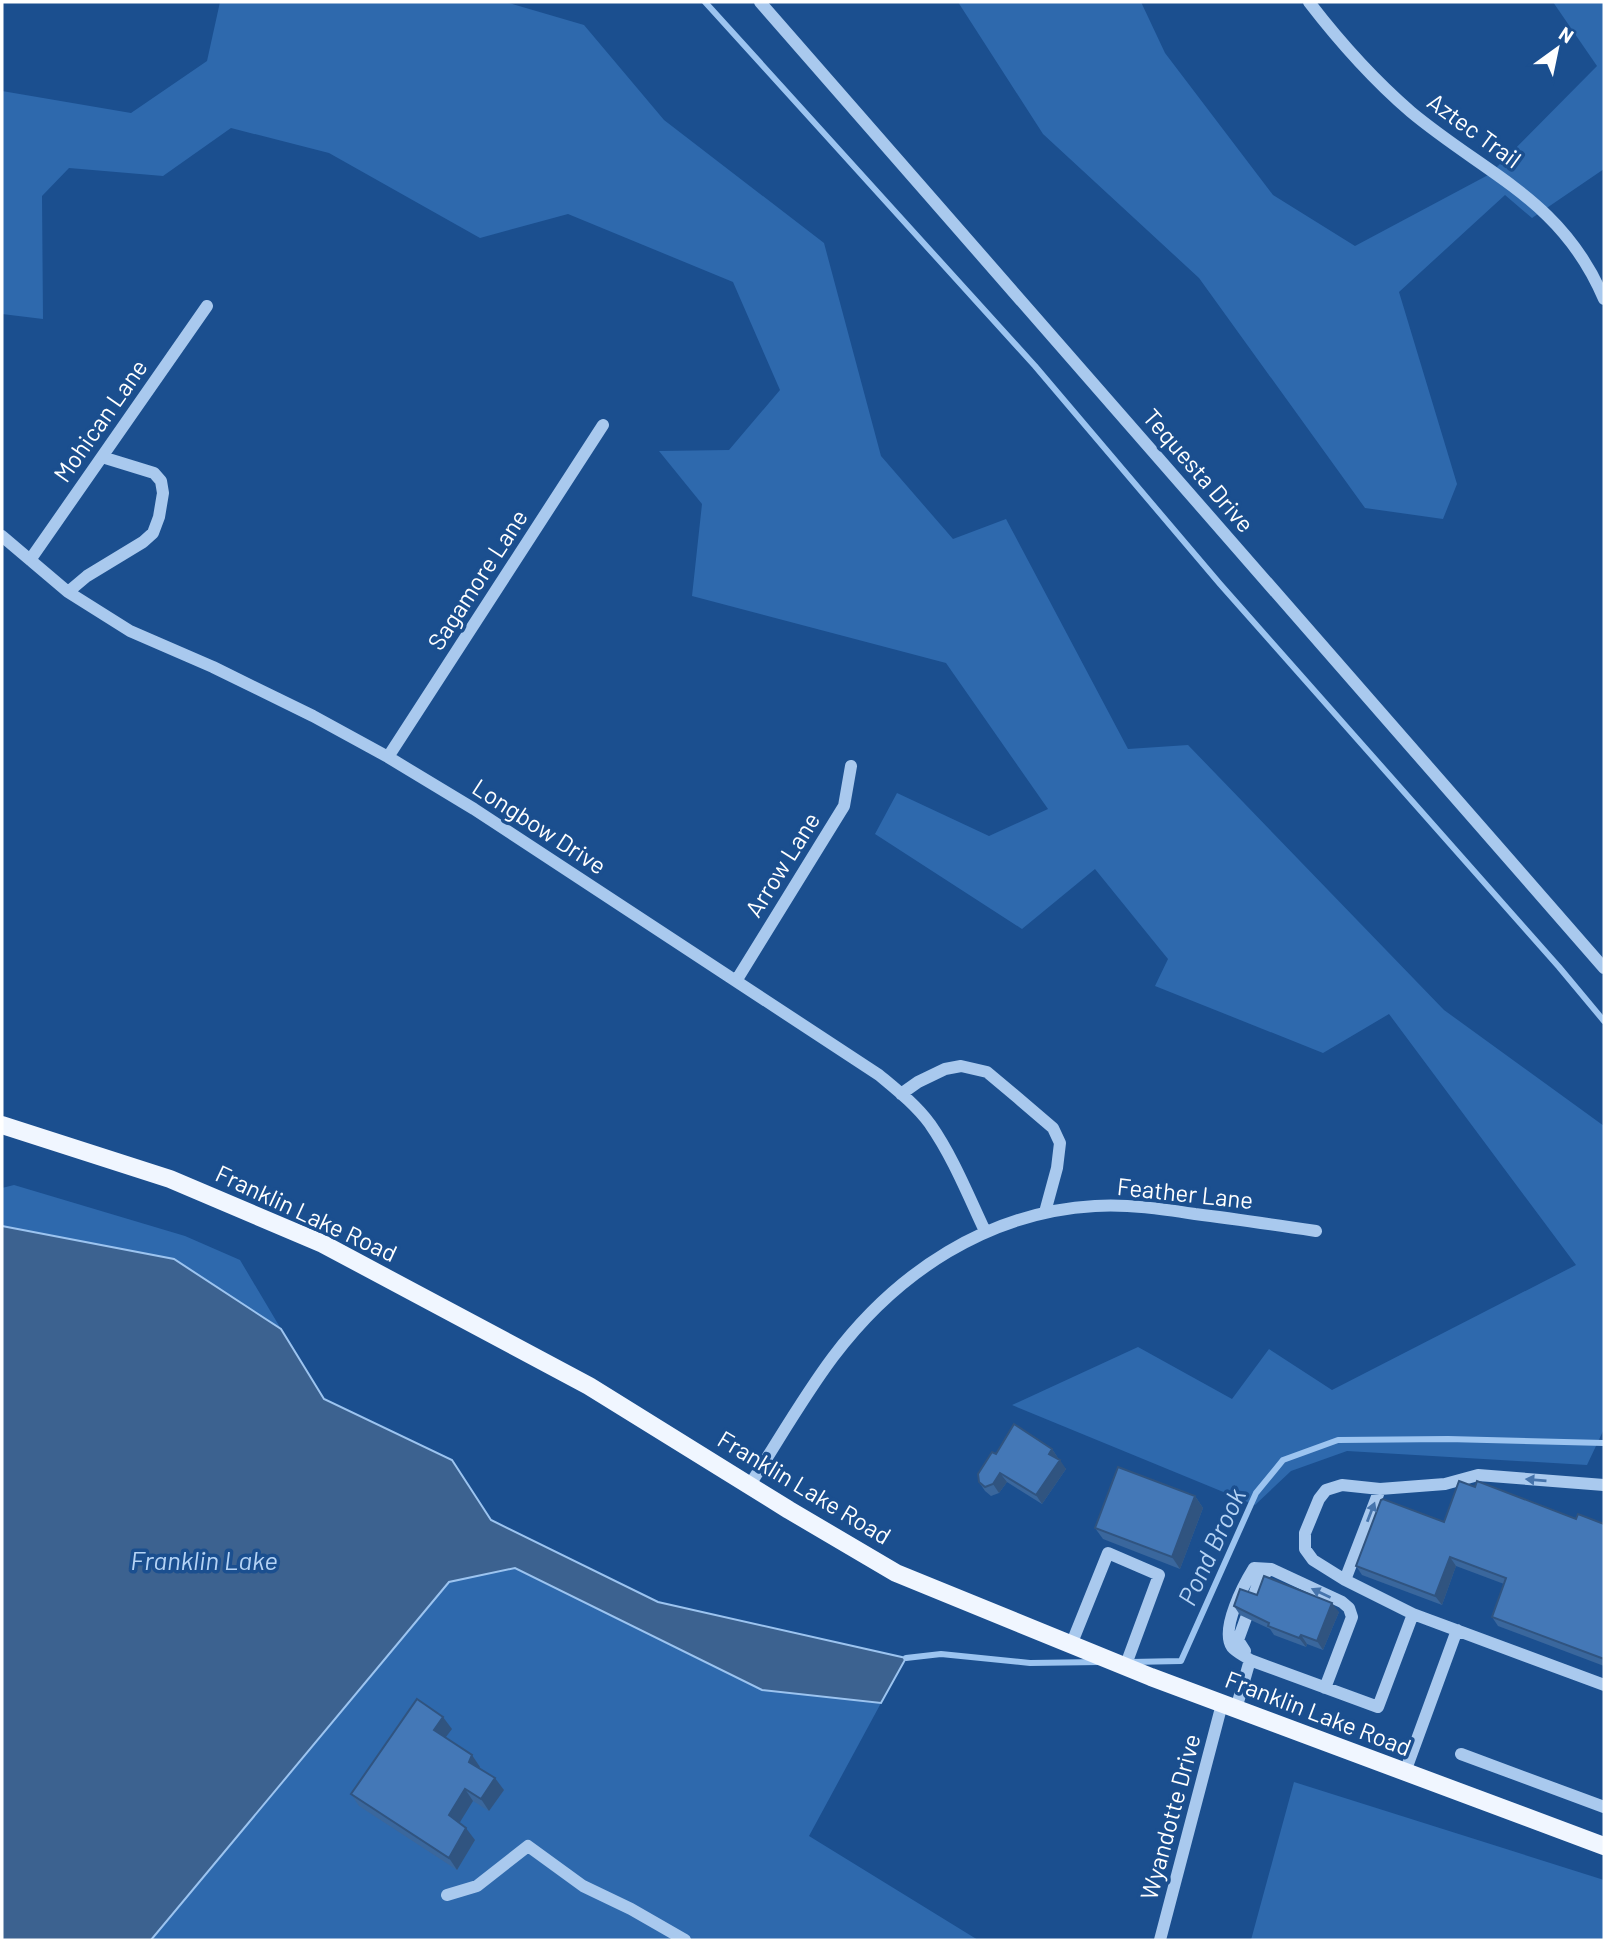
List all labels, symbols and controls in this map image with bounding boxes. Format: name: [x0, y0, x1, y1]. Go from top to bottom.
north arrow: [1522, 14, 1592, 84]
text: N: [1555, 21, 1578, 47]
street label: Aztec Trail: [1422, 86, 1527, 173]
street label: Mohican Lane: [47, 353, 153, 487]
street label: Tequesta Drive: [1138, 402, 1261, 538]
street label: Sagamore Lane: [421, 503, 533, 655]
street label: Longbow Drive: [468, 772, 612, 880]
street label: Arrow Lane: [738, 806, 825, 922]
street label: Franklin Lake Road: [211, 1158, 402, 1267]
street label: Feather Lane: [1116, 1171, 1255, 1214]
street label: Franklin Lake Road: [713, 1424, 897, 1550]
one-way arrow: [1525, 1474, 1547, 1485]
water label: Pond Brook: [1170, 1483, 1251, 1610]
one-way arrow: [1366, 1501, 1377, 1522]
water label: Franklin Lake: [130, 1544, 278, 1575]
one-way arrow: [1311, 1587, 1331, 1598]
street label: Franklin Lake Road: [1222, 1664, 1416, 1761]
street label: Wyandotte Drive: [1133, 1730, 1206, 1903]

